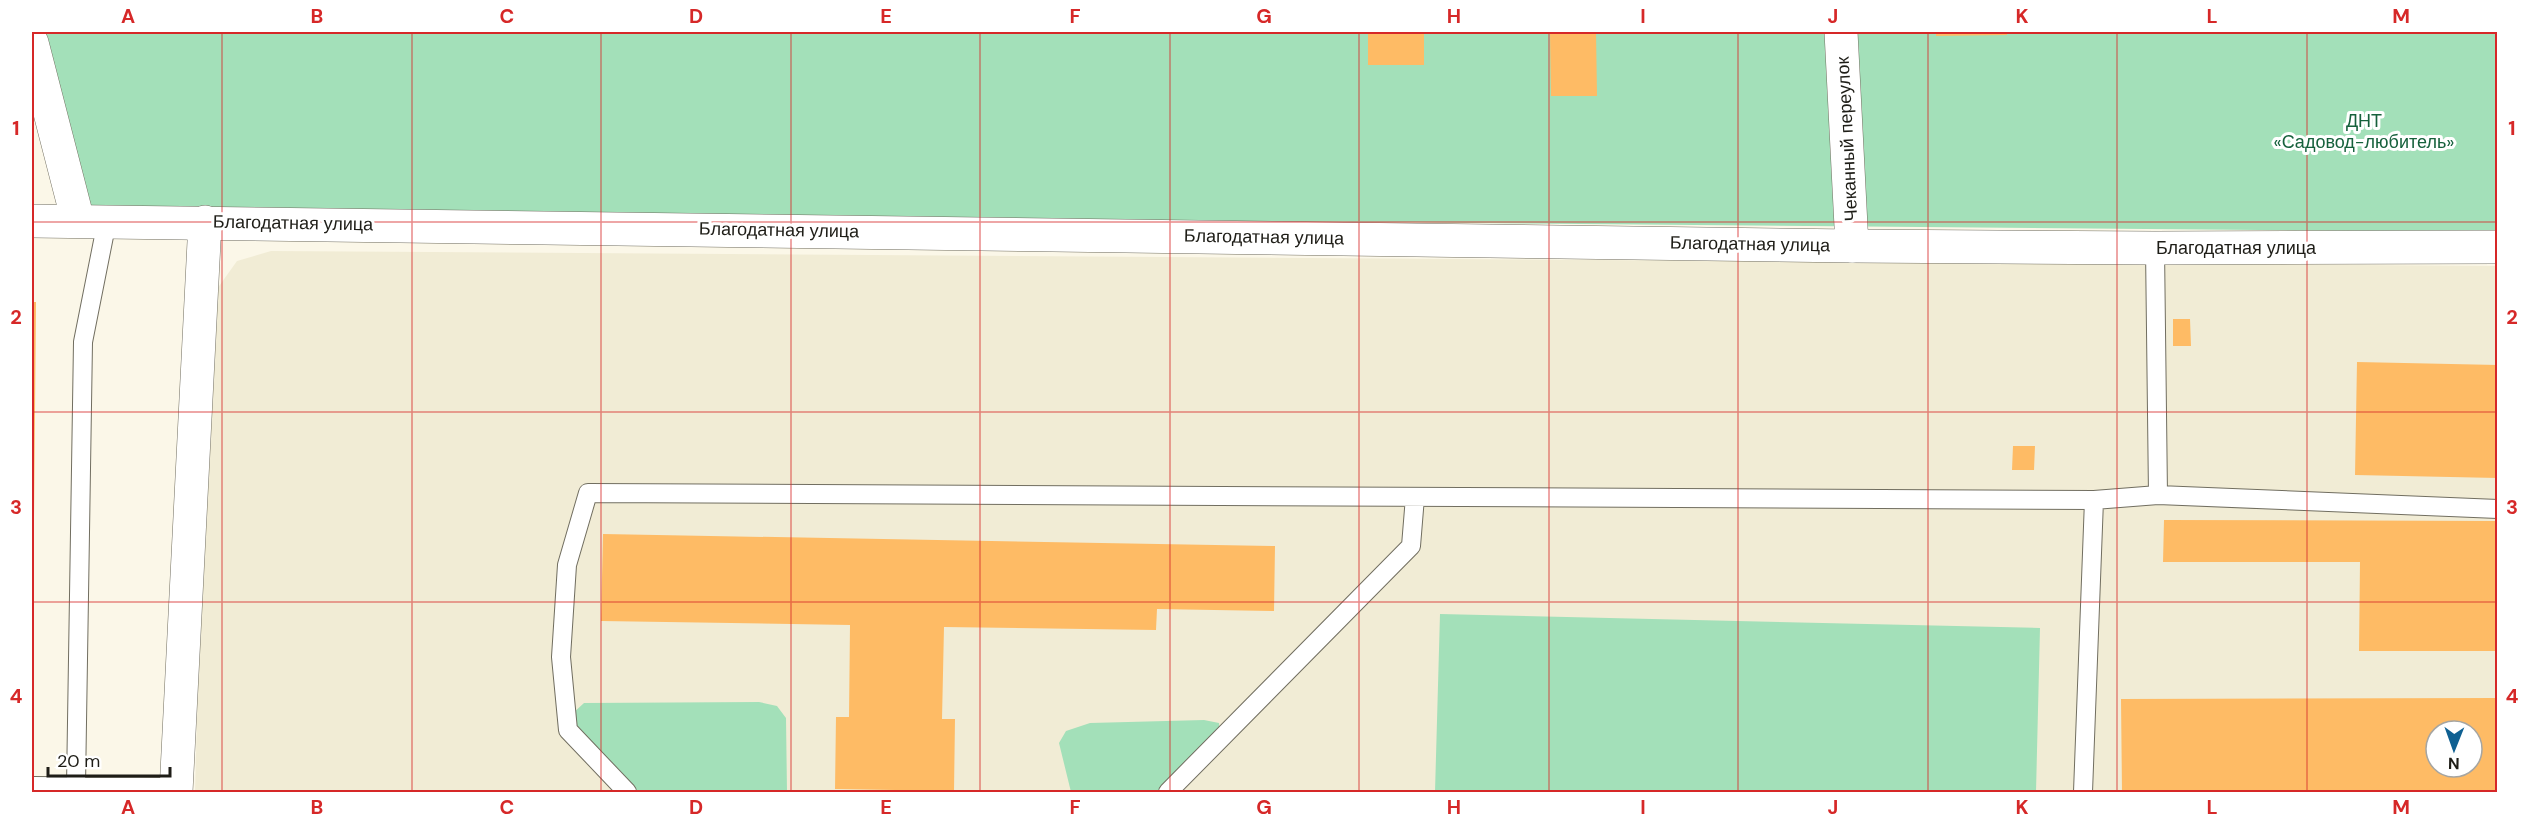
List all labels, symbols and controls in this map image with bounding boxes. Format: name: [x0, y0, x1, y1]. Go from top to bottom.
text: A: [121, 3, 135, 29]
text: B: [311, 3, 323, 29]
text: C: [500, 3, 514, 29]
text: D: [689, 3, 703, 29]
text: E: [880, 3, 892, 29]
text: F: [1069, 3, 1081, 29]
text: G: [1256, 3, 1272, 29]
text: H: [1447, 3, 1461, 29]
text: I: [1640, 3, 1646, 29]
text: J: [1828, 3, 1838, 29]
text: K: [2015, 3, 2029, 29]
text: L: [2206, 3, 2218, 29]
text: M: [2392, 3, 2410, 29]
street label: Чеканный переулок: [1831, 56, 1863, 222]
park label: ДНТ «Садовод-любитель»: [2274, 109, 2454, 154]
text: 1: [12, 115, 20, 141]
text: 1: [2508, 115, 2516, 141]
street label: Благодатная улица: [213, 210, 374, 236]
street label: Благодатная улица: [699, 217, 860, 243]
street label: Благодатная улица: [1184, 224, 1345, 250]
street label: Благодатная улица: [1670, 231, 1831, 257]
street label: Благодатная улица: [2156, 236, 2317, 260]
text: 2: [10, 304, 22, 330]
text: 2: [2506, 304, 2518, 330]
text: 3: [10, 494, 22, 520]
text: 3: [2506, 494, 2518, 520]
text: 4: [10, 683, 23, 709]
text: 4: [2506, 683, 2519, 709]
north arrow: [2424, 719, 2484, 779]
scale bar: [48, 740, 170, 778]
text: 20 m: [57, 749, 100, 773]
text: N: [2448, 753, 2460, 774]
text: A: [121, 794, 135, 820]
text: B: [311, 794, 323, 820]
text: C: [500, 794, 514, 820]
text: D: [689, 794, 703, 820]
text: E: [880, 794, 892, 820]
text: F: [1069, 794, 1081, 820]
text: G: [1256, 794, 1272, 820]
text: H: [1447, 794, 1461, 820]
text: I: [1640, 794, 1646, 820]
text: J: [1828, 794, 1838, 820]
text: K: [2015, 794, 2029, 820]
text: L: [2206, 794, 2218, 820]
text: M: [2392, 794, 2410, 820]

